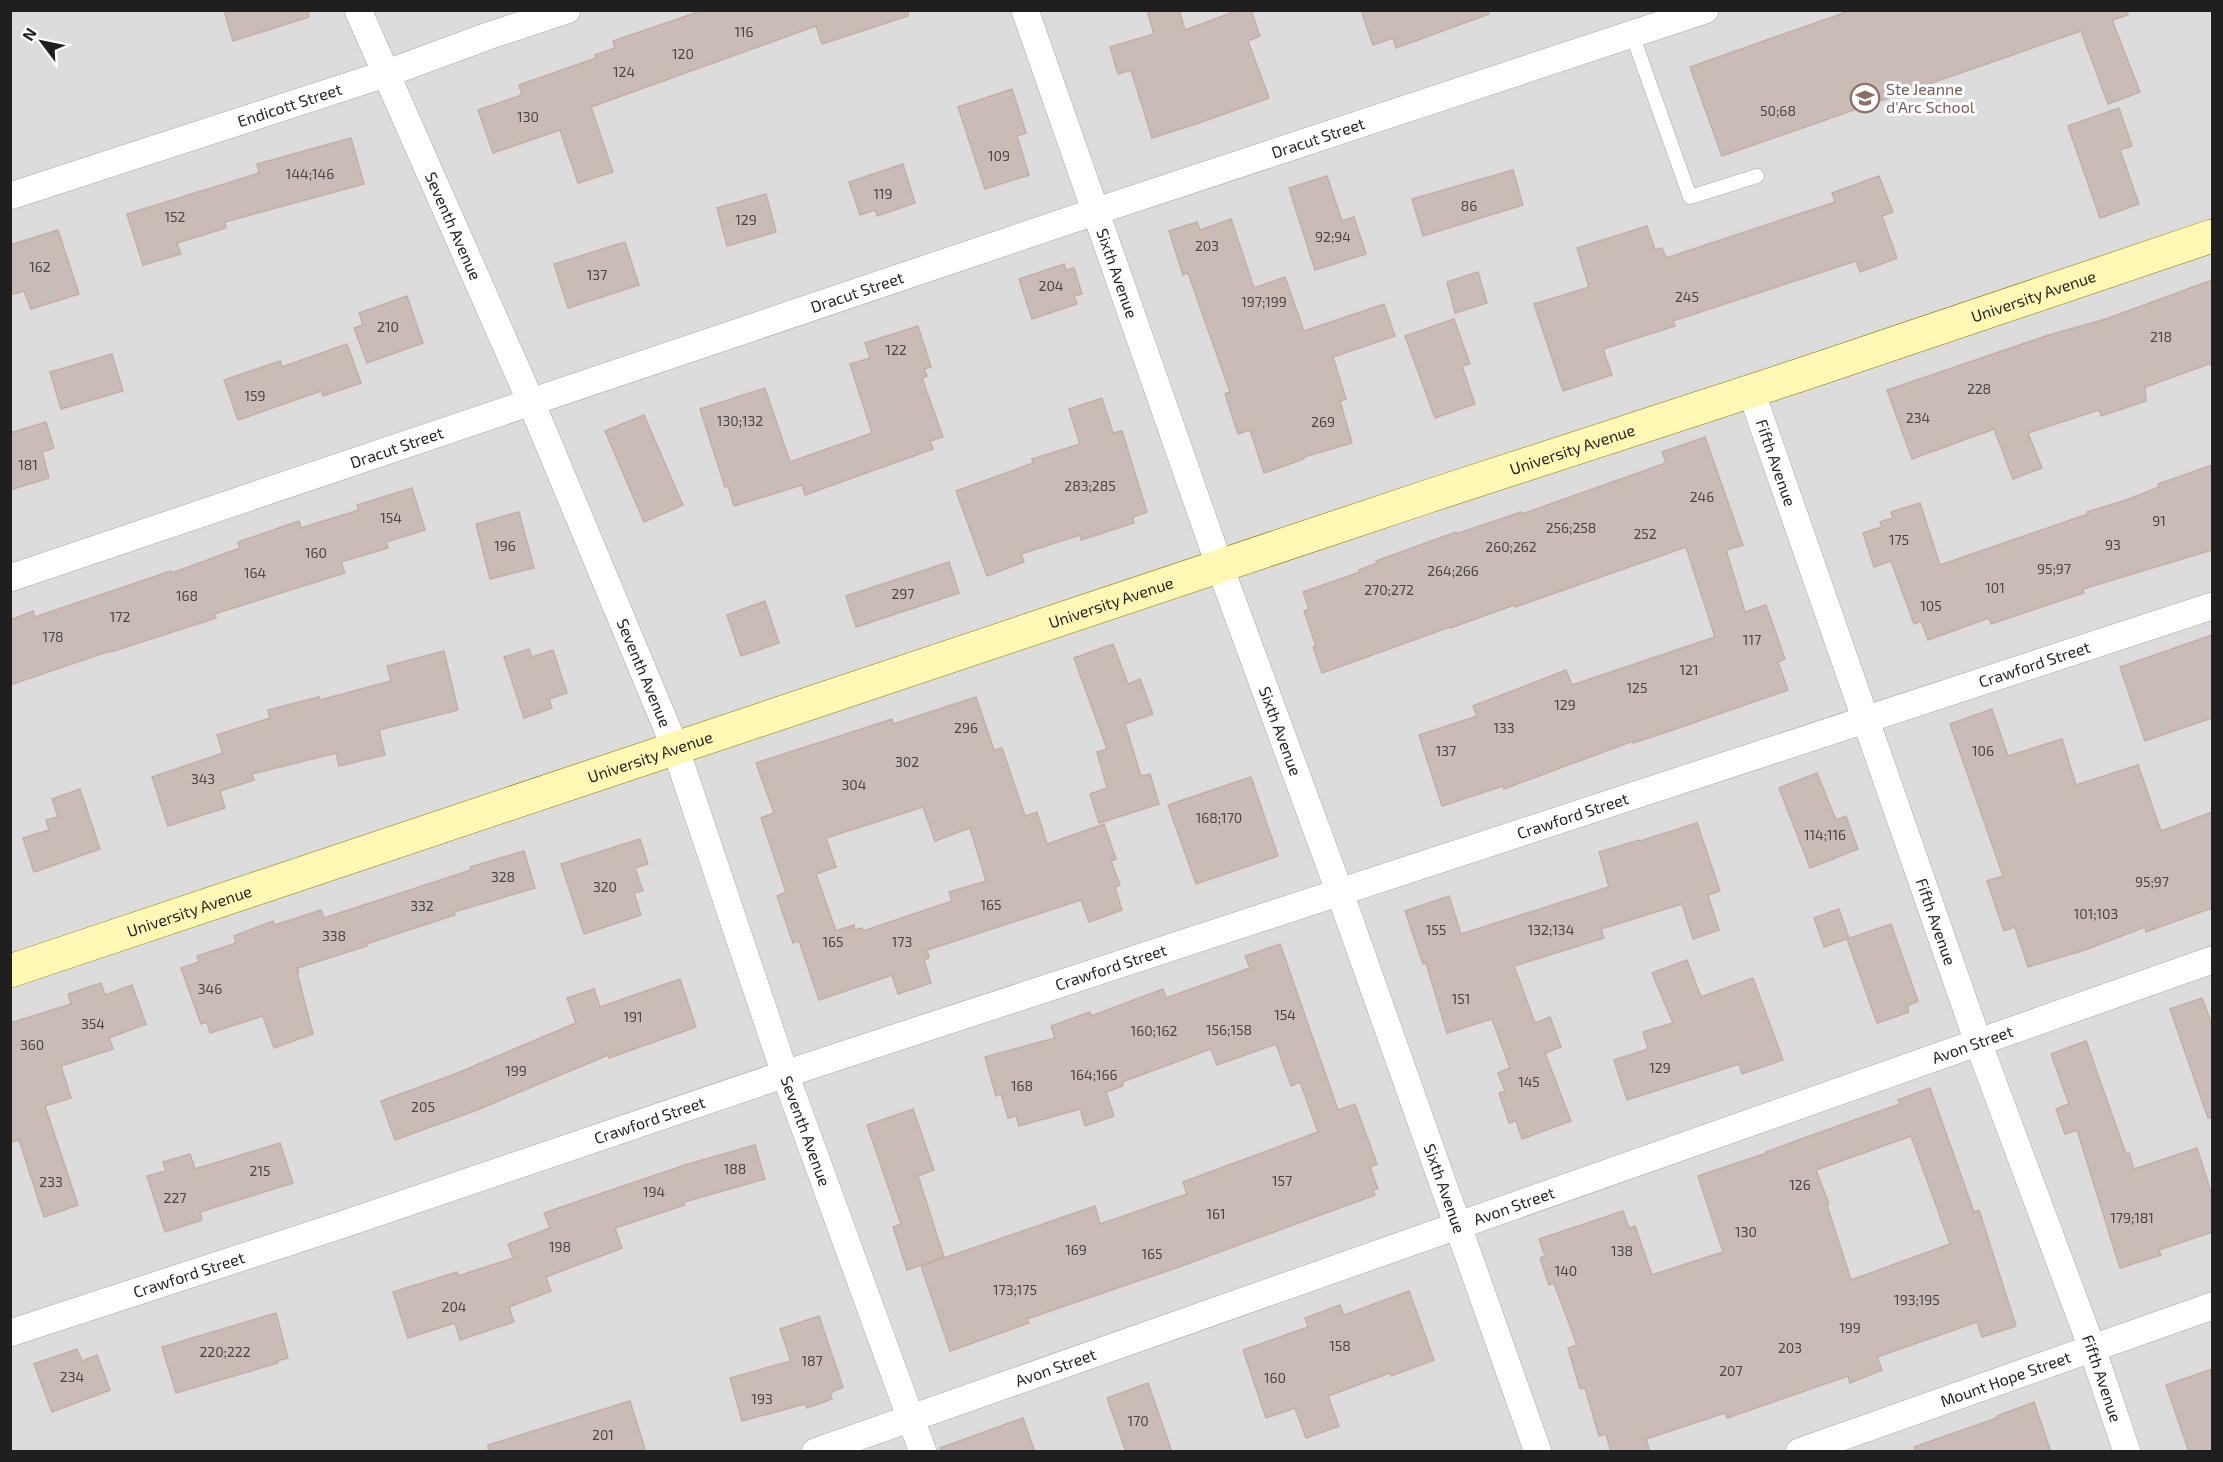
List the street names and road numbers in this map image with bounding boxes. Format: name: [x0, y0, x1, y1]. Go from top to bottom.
street label: Endicott Street: [235, 79, 344, 130]
street label: Dracut Street: [1269, 113, 1367, 162]
street label: Seventh Avenue: [422, 169, 486, 283]
street label: Sixth Avenue: [1093, 226, 1142, 320]
street label: University Avenue: [1968, 266, 2098, 326]
street label: Dracut Street: [808, 267, 906, 316]
street label: Fifth Avenue: [1753, 417, 1800, 509]
street label: University Avenue: [1507, 420, 1637, 478]
street label: Dracut Street: [347, 422, 445, 472]
street label: University Avenue: [1046, 572, 1176, 632]
street label: Seventh Avenue: [613, 615, 676, 730]
street label: Crawford Street: [1976, 637, 2092, 691]
street label: Sixth Avenue: [1256, 684, 1306, 778]
street label: University Avenue: [585, 727, 715, 786]
street label: Crawford Street: [1514, 788, 1631, 842]
street label: Fifth Avenue: [1913, 875, 1960, 968]
street label: University Avenue: [124, 881, 254, 940]
street label: Crawford Street: [1052, 940, 1169, 994]
street label: Avon Street: [1929, 1021, 2015, 1067]
street label: Seventh Avenue: [777, 1073, 835, 1189]
street label: Crawford Street: [591, 1092, 707, 1147]
street label: Sixth Avenue: [1421, 1141, 1470, 1236]
street label: Avon Street: [1471, 1182, 1557, 1228]
street label: Crawford Street: [130, 1247, 247, 1301]
street label: Fifth Avenue: [2079, 1332, 2126, 1424]
street label: Avon Street: [1012, 1344, 1098, 1390]
street label: Mount Hope Street: [1938, 1347, 2073, 1410]

